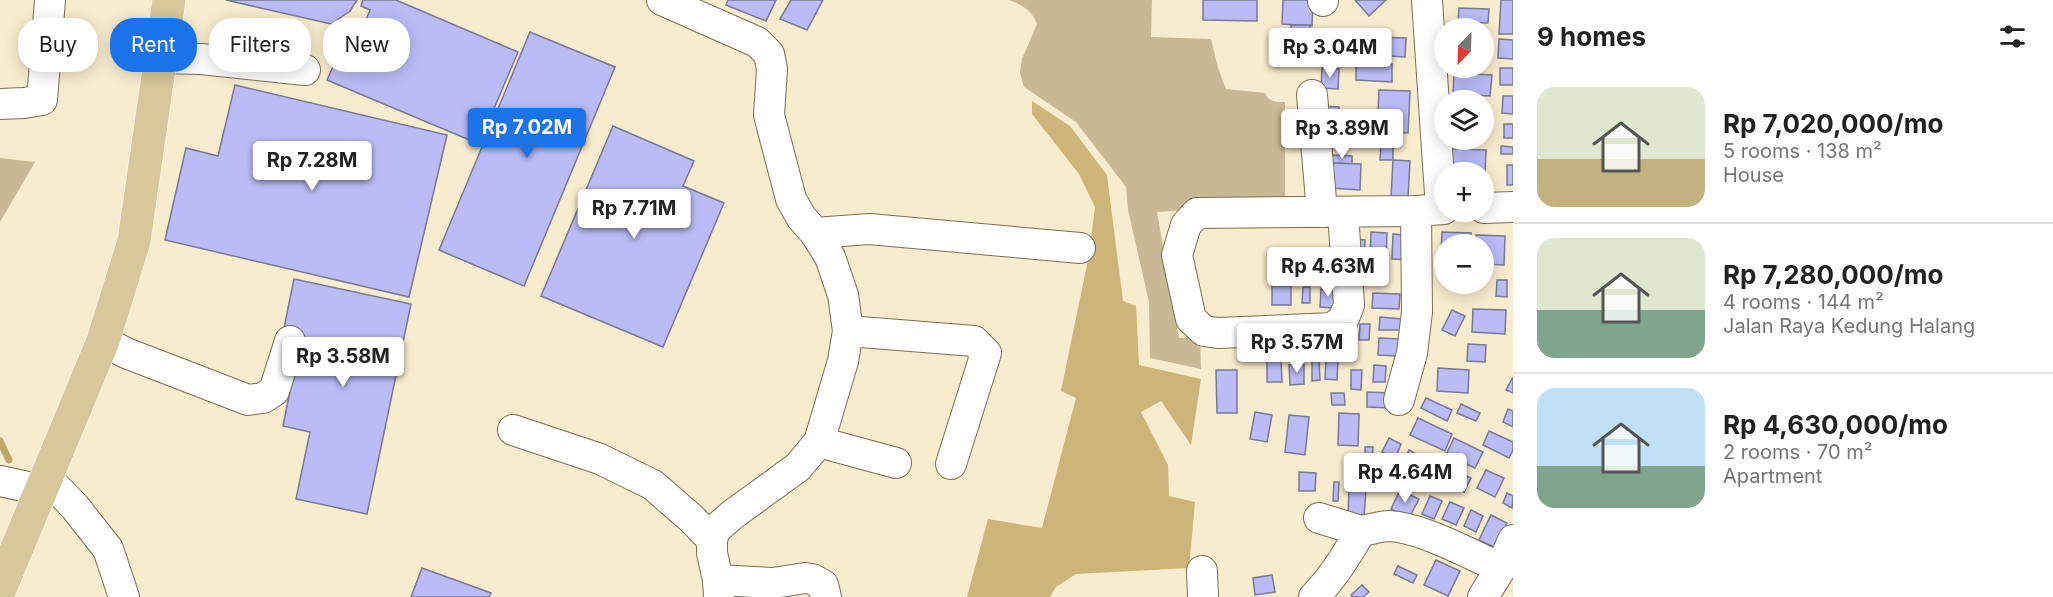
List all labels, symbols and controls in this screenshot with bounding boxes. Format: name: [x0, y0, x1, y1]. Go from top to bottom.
chip: Buy: [18, 18, 98, 72]
chip: Rent: [110, 18, 197, 72]
chip: Filters: [209, 18, 311, 72]
chip: New: [323, 18, 410, 72]
north arrow: [1434, 18, 1494, 78]
map controls: [1434, 18, 1494, 294]
icon: filters: [1996, 20, 2029, 53]
text: 9 homes: [1537, 21, 1646, 52]
pin: Rp 3.04M: [1268, 28, 1392, 79]
text: Rp 3.04M: [1283, 35, 1377, 59]
button: layers: [1434, 90, 1494, 150]
pin: Rp 7.02M: [465, 108, 589, 159]
text: Rp 7,020,000/mo: [1723, 108, 1943, 139]
pin: Rp 3.89M: [1280, 109, 1404, 160]
icon: home: [1585, 111, 1657, 183]
text: Rp 7.02M: [482, 115, 572, 139]
text: Rp 3.89M: [1295, 116, 1389, 140]
text: 5 rooms · 138 m²: [1723, 139, 1882, 163]
pin: Rp 7.28M: [250, 141, 374, 192]
text: Rp 7.28M: [267, 148, 357, 172]
button: +: [1434, 162, 1494, 222]
text: House: [1723, 163, 1784, 187]
pin: Rp 7.71M: [572, 189, 696, 240]
text: Rp 7.71M: [592, 196, 676, 220]
button: −: [1434, 234, 1494, 294]
pin: Rp 4.63M: [1266, 247, 1390, 298]
text: Rp 4.63M: [1281, 254, 1375, 278]
text: Rp 7,280,000/mo: [1723, 259, 1944, 290]
icon: home: [1585, 262, 1657, 334]
text: 4 rooms · 144 m²: [1723, 290, 1884, 314]
text: Jalan Raya Kedung Halang: [1723, 314, 1975, 338]
pin: Rp 3.57M: [1235, 323, 1359, 374]
text: Rp 3.57M: [1251, 330, 1343, 354]
pin: Rp 3.58M: [281, 337, 405, 388]
text: Rp 3.58M: [296, 344, 390, 368]
text: Rp 4,630,000/mo: [1723, 409, 1948, 440]
icon: home: [1585, 412, 1657, 484]
text: 2 rooms · 70 m²: [1723, 440, 1873, 464]
pin: Rp 4.64M: [1343, 453, 1467, 504]
text: Rp 4.64M: [1358, 460, 1452, 484]
text: Apartment: [1723, 464, 1822, 488]

